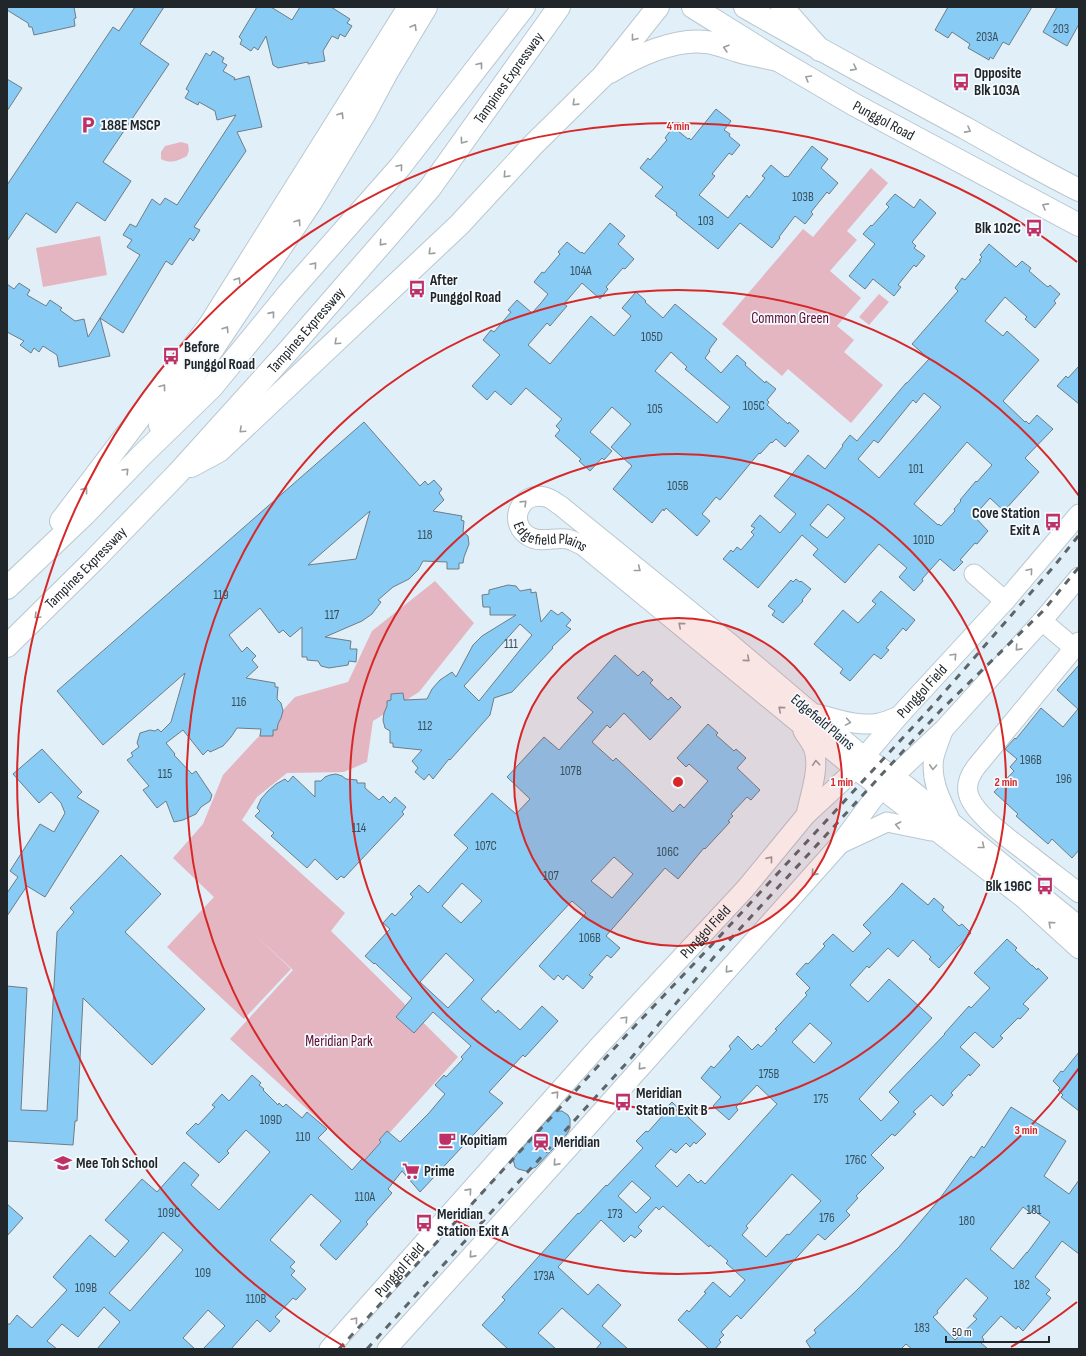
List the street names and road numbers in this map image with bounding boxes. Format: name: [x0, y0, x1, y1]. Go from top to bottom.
street label: Tampines Expressway: [470, 28, 548, 128]
street label: Punggol Road: [849, 97, 918, 145]
street label: Tampines Expressway: [264, 283, 349, 378]
street label: Edgefield Plains: [509, 519, 592, 556]
street label: Tampines Expressway: [41, 523, 131, 613]
street label: Punggol Field: [893, 661, 952, 722]
street label: Edgefield Plains: [787, 690, 859, 755]
street label: Punggol Field: [676, 901, 735, 963]
street label: Punggol Field: [371, 1239, 429, 1301]

